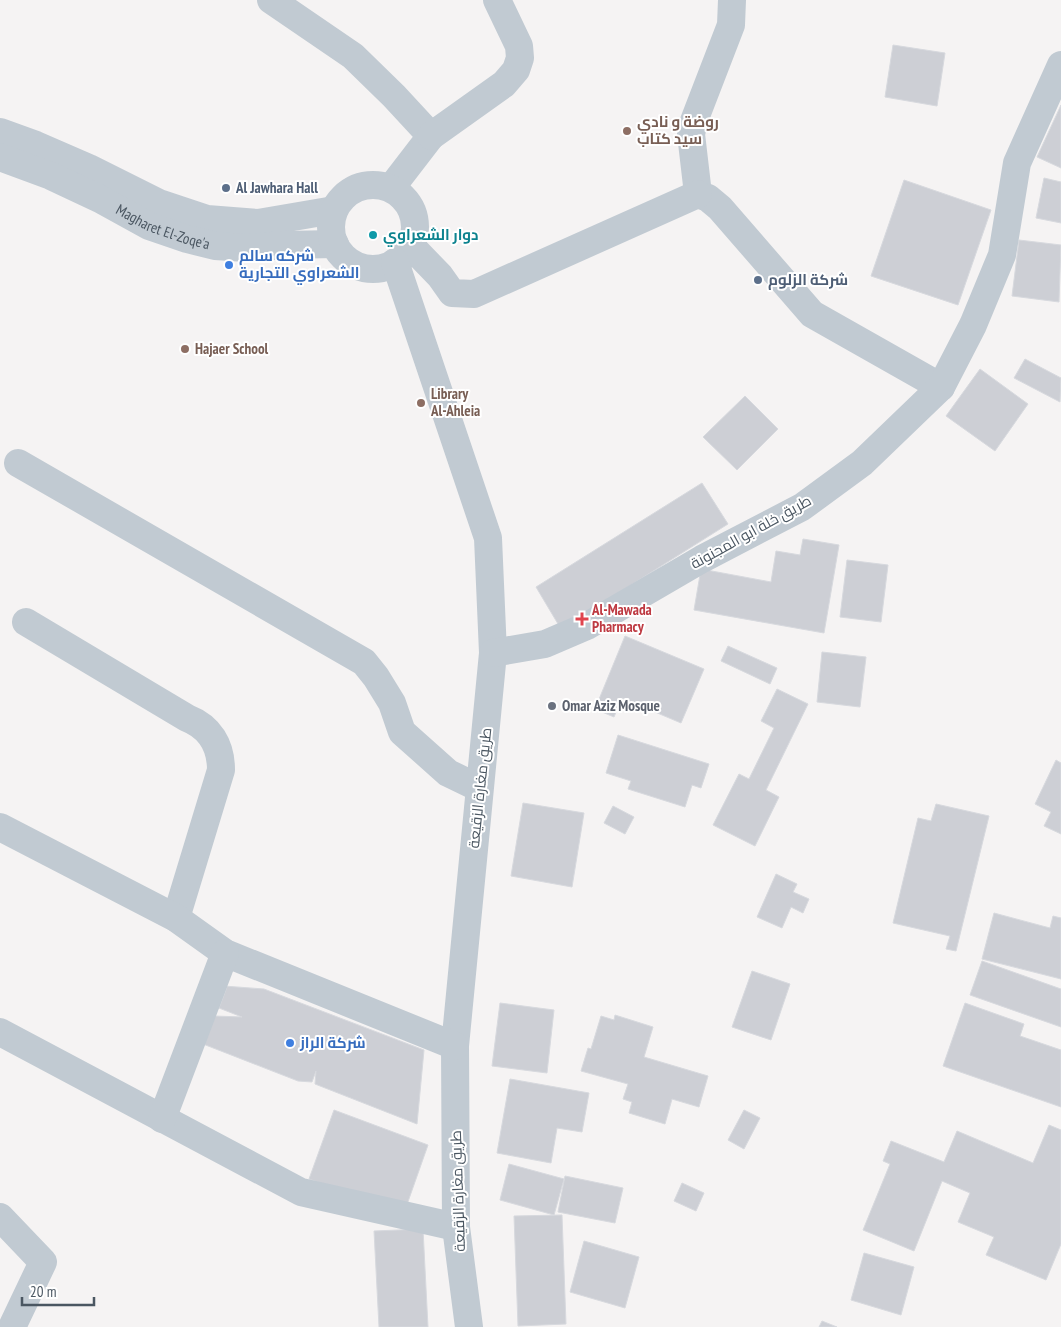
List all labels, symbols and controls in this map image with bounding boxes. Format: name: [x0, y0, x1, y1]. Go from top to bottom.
place label: روضة و نادي سيد كتاب: [637, 112, 719, 148]
marker: روضة و نادي سيد كتاب: [621, 125, 633, 137]
place label: Al Jawhara Hall: [235, 178, 318, 197]
marker: Al Jawhara Hall: [220, 182, 232, 194]
street label: Magharet El-Zoqe'a: [113, 200, 212, 253]
place label: دوار الشعراوي: [383, 225, 479, 247]
marker: دوار الشعراوي: [367, 229, 379, 241]
place label: شركه سالم الشعراوي التجارية: [239, 246, 360, 285]
marker: شركه سالم الشعراوي التجارية: [223, 259, 235, 271]
place label: شركة الزلوم: [768, 270, 848, 290]
marker: شركة الزلوم: [752, 274, 764, 286]
place label: Hajaer School: [195, 339, 269, 358]
marker: Hajaer School: [179, 343, 191, 355]
place label: Library Al-Ahleia: [430, 384, 480, 420]
marker: Library Al-Ahleia: [415, 397, 427, 409]
street label: طريق خلة ابو المجنونة: [687, 490, 815, 574]
place label: Al-Mawada Pharmacy: [591, 600, 652, 636]
marker: Al-Mawada Pharmacy: [576, 613, 588, 625]
place label: Omar Aziz Mosque: [562, 696, 660, 715]
marker: Omar Aziz Mosque: [546, 700, 558, 712]
street label: طريق مغارة الزقيعة: [464, 727, 496, 849]
place label: شركة الراز: [299, 1033, 366, 1052]
marker: شركة الراز: [284, 1037, 296, 1049]
street label: طريق مغارة الزقيعة: [446, 1130, 470, 1252]
scale bar: [22, 1274, 95, 1306]
text: 20 m: [30, 1282, 56, 1301]

